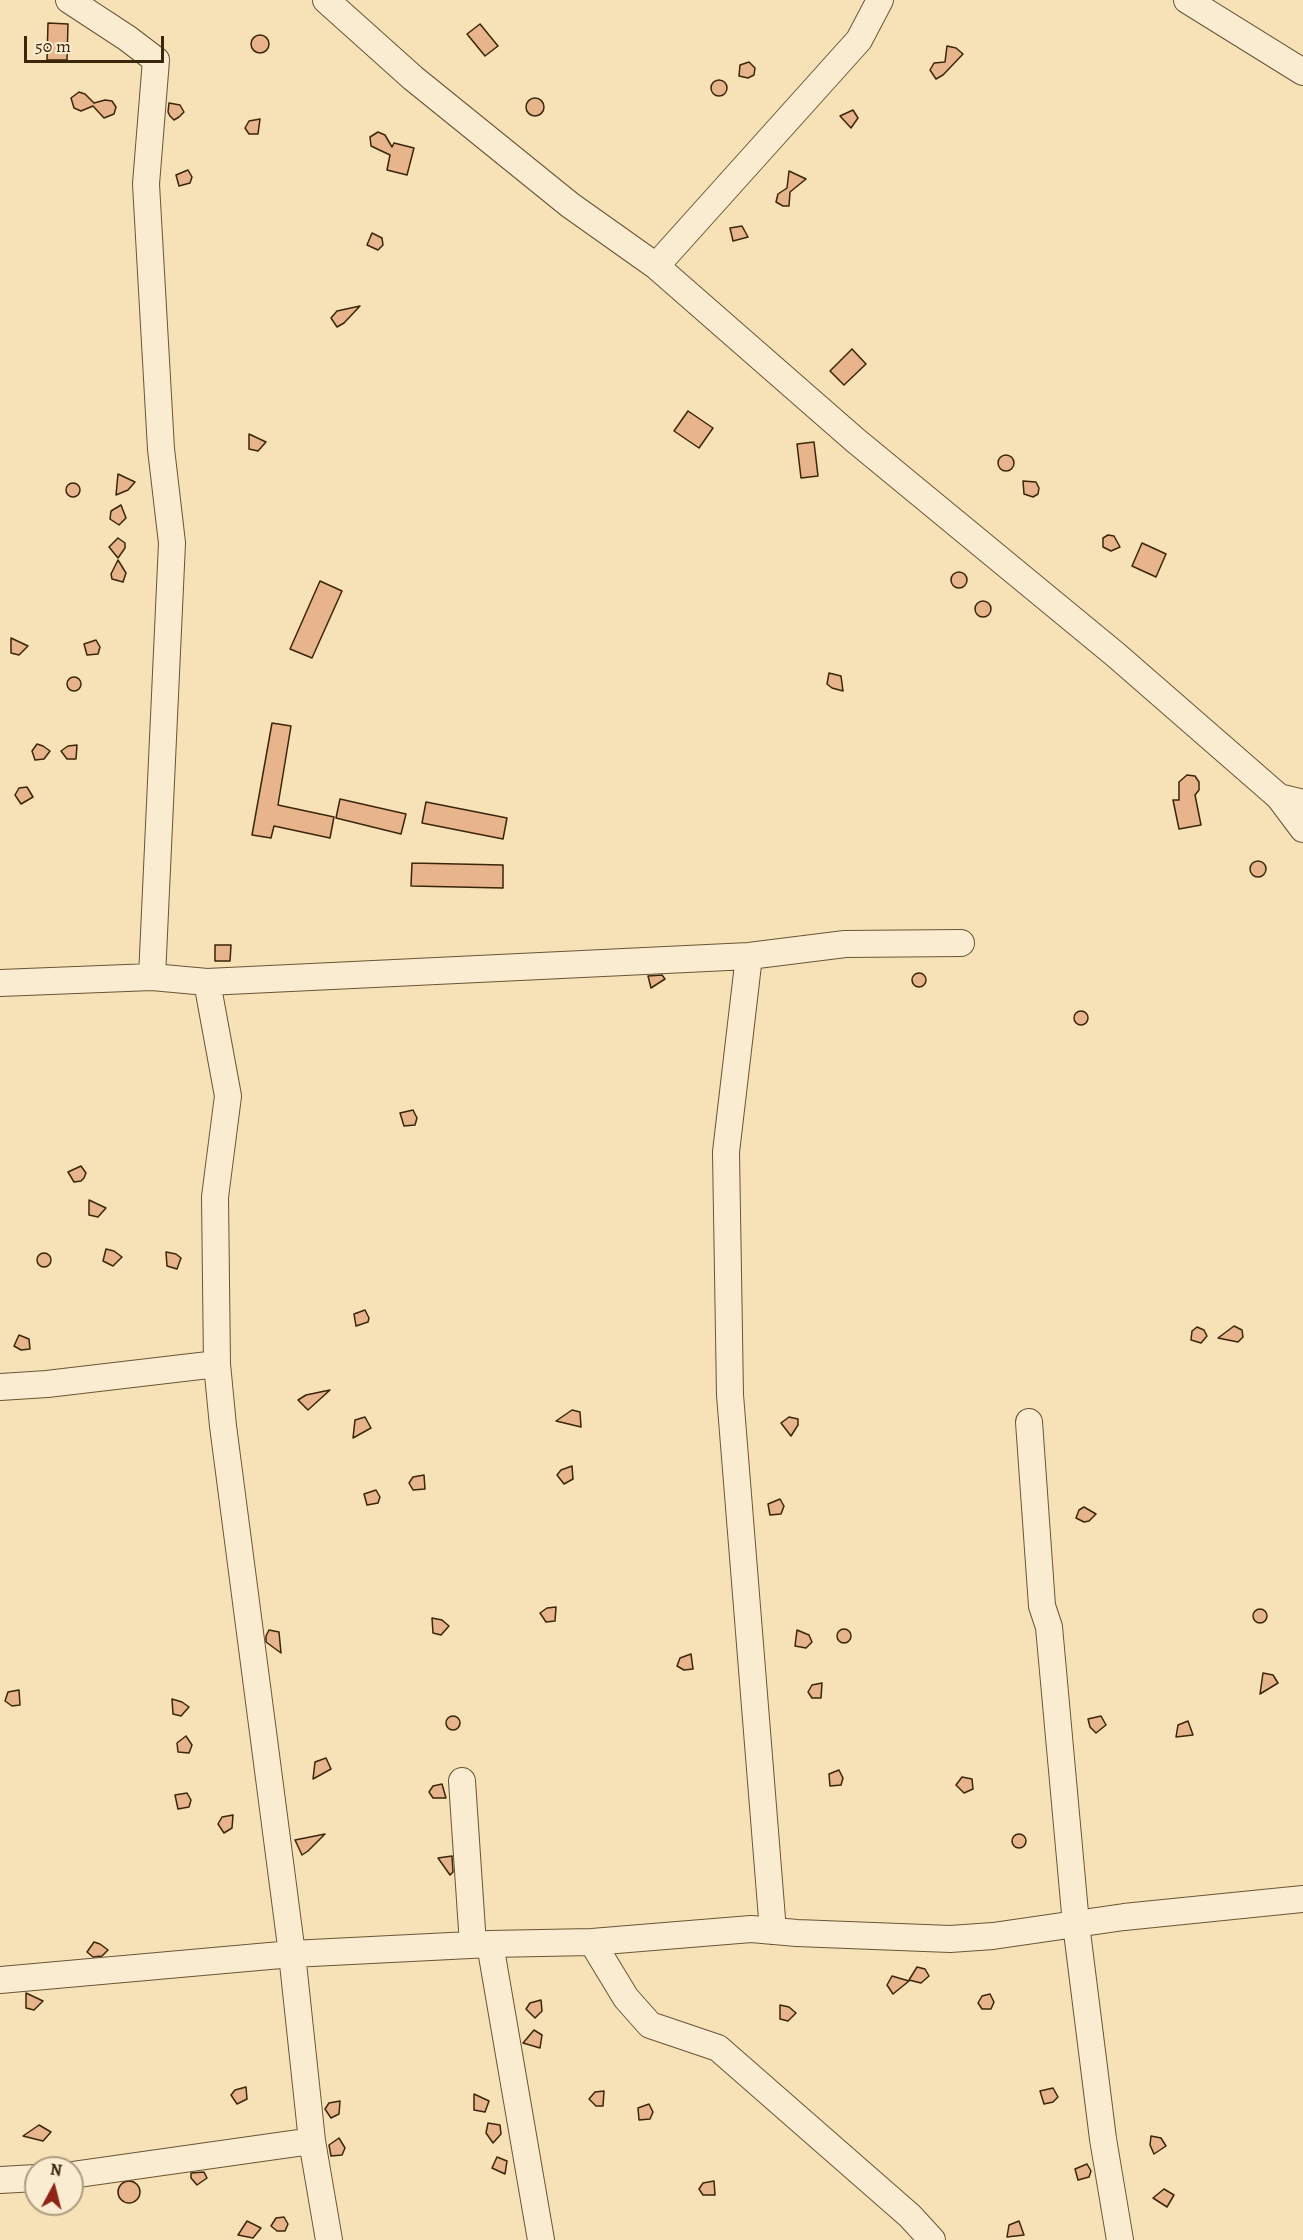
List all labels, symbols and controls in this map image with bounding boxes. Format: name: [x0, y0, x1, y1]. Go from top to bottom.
scale bar: [27, 24, 166, 62]
text: 50 m: [35, 34, 71, 58]
north arrow: [24, 2156, 84, 2216]
text: N: [49, 2158, 63, 2182]

